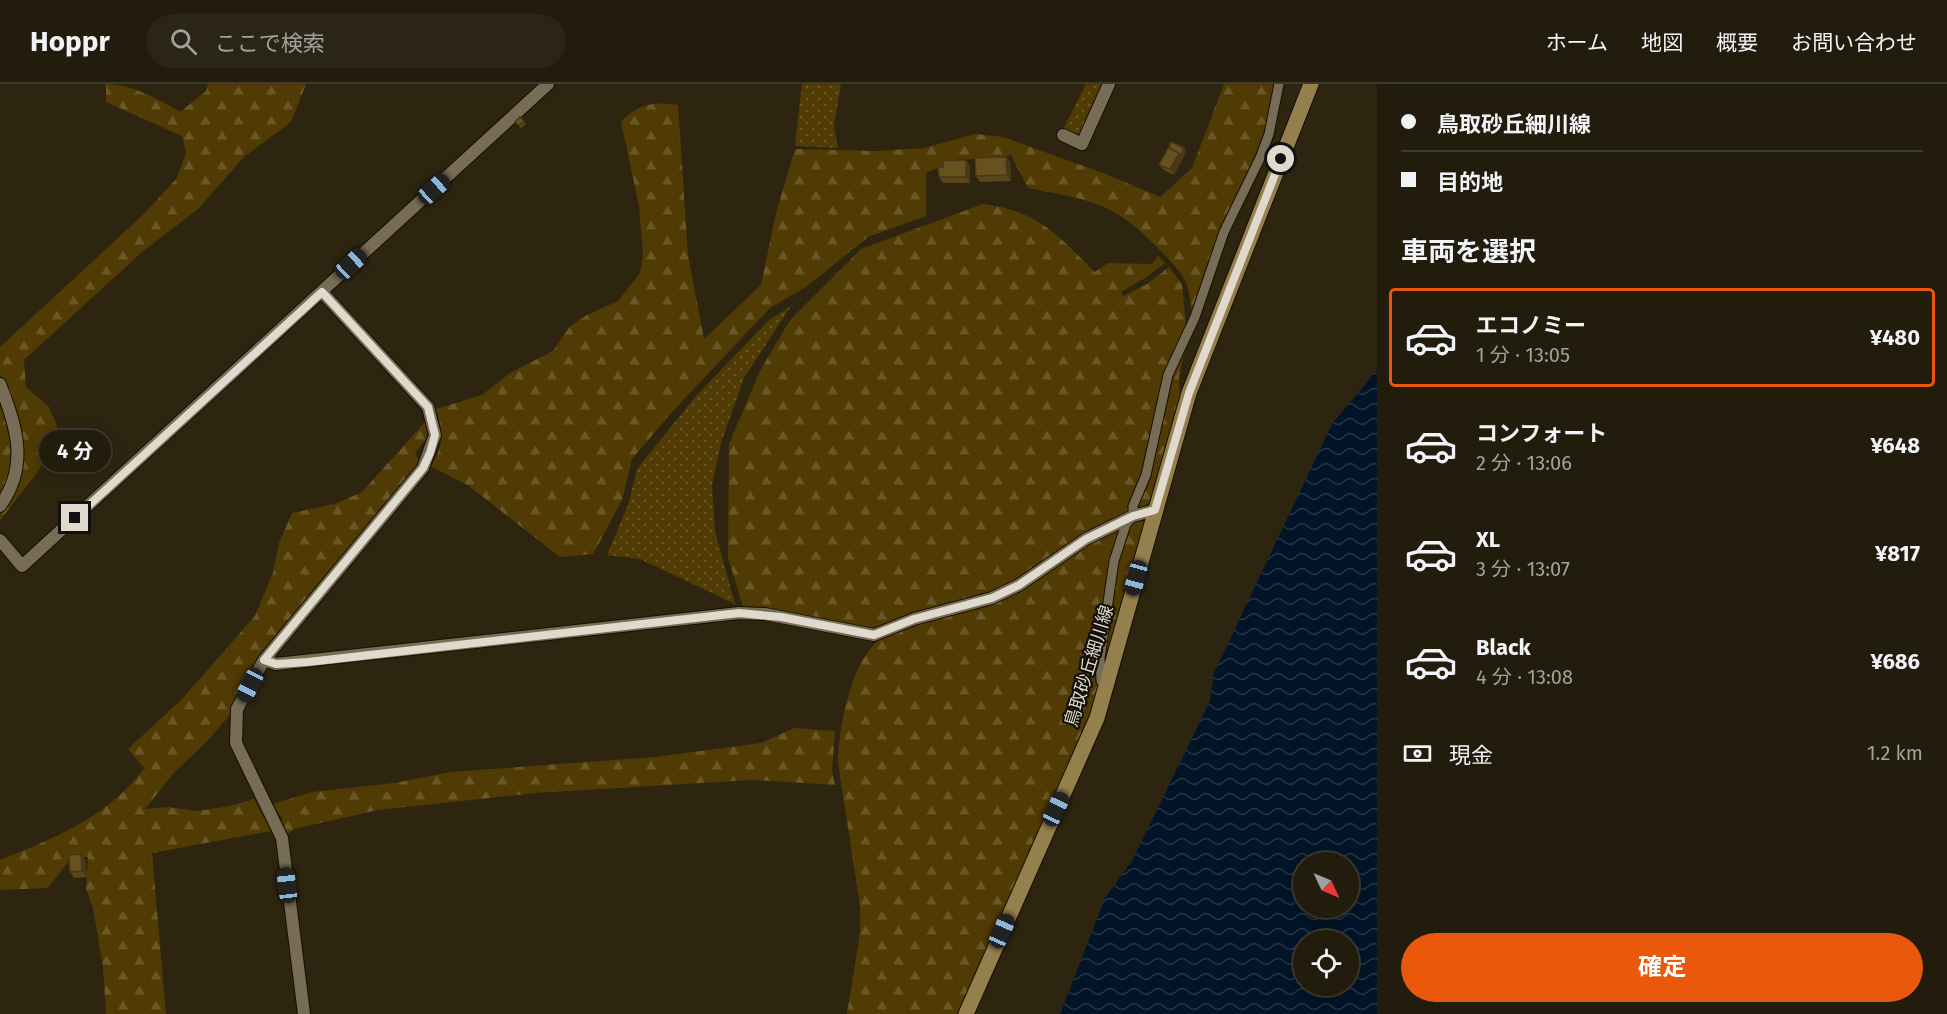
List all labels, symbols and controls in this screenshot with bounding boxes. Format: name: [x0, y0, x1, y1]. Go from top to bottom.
search box: [146, 14, 566, 68]
text: Hoppr: [30, 25, 110, 58]
icon: search: [167, 25, 200, 58]
text: ここで検索: [215, 30, 325, 57]
text: ホーム: [1546, 30, 1608, 56]
text: 地図: [1641, 30, 1683, 56]
text: 概要: [1716, 30, 1758, 56]
text: お問い合わせ: [1791, 30, 1917, 56]
text: 鳥取砂丘細川線: [1437, 111, 1591, 138]
route start: [1267, 145, 1294, 172]
text: 目的地: [1437, 169, 1503, 196]
car: [415, 170, 453, 208]
text: 車両を選択: [1401, 236, 1536, 268]
car: [332, 245, 370, 283]
icon: car: [1404, 311, 1458, 365]
text: エコノミー: [1476, 312, 1586, 339]
text: ¥480: [1870, 324, 1920, 351]
text: 1 分 · 13:05: [1476, 343, 1570, 367]
icon: car: [1404, 419, 1458, 473]
text: コンフォート: [1476, 420, 1607, 447]
callout: 4 分: [39, 431, 111, 473]
text: ¥648: [1871, 432, 1920, 459]
text: 4 分: [57, 439, 93, 463]
text: 2 分 · 13:06: [1476, 451, 1572, 475]
route end: [61, 504, 88, 531]
text: XL: [1476, 526, 1500, 553]
icon: car: [1404, 527, 1458, 581]
text: ¥817: [1875, 540, 1920, 567]
text: 3 分 · 13:07: [1476, 557, 1570, 581]
car: [1123, 558, 1149, 598]
street label: 鳥取砂丘細川線: [1060, 603, 1118, 729]
text: Black: [1476, 634, 1531, 661]
icon: car: [1404, 635, 1458, 689]
text: ¥686: [1871, 648, 1920, 675]
car: [234, 665, 266, 705]
text: 4 分 · 13:08: [1476, 665, 1573, 689]
icon: cash: [1401, 737, 1434, 770]
text: 1.2 km: [1867, 741, 1923, 765]
text: 現金: [1449, 742, 1493, 769]
car: [1040, 789, 1072, 829]
north arrow: [1293, 852, 1359, 918]
map controls: [1293, 852, 1359, 996]
car: [276, 866, 298, 904]
car: [986, 911, 1018, 951]
button: locate: [1293, 930, 1359, 996]
button: 確定: [1401, 933, 1923, 1002]

